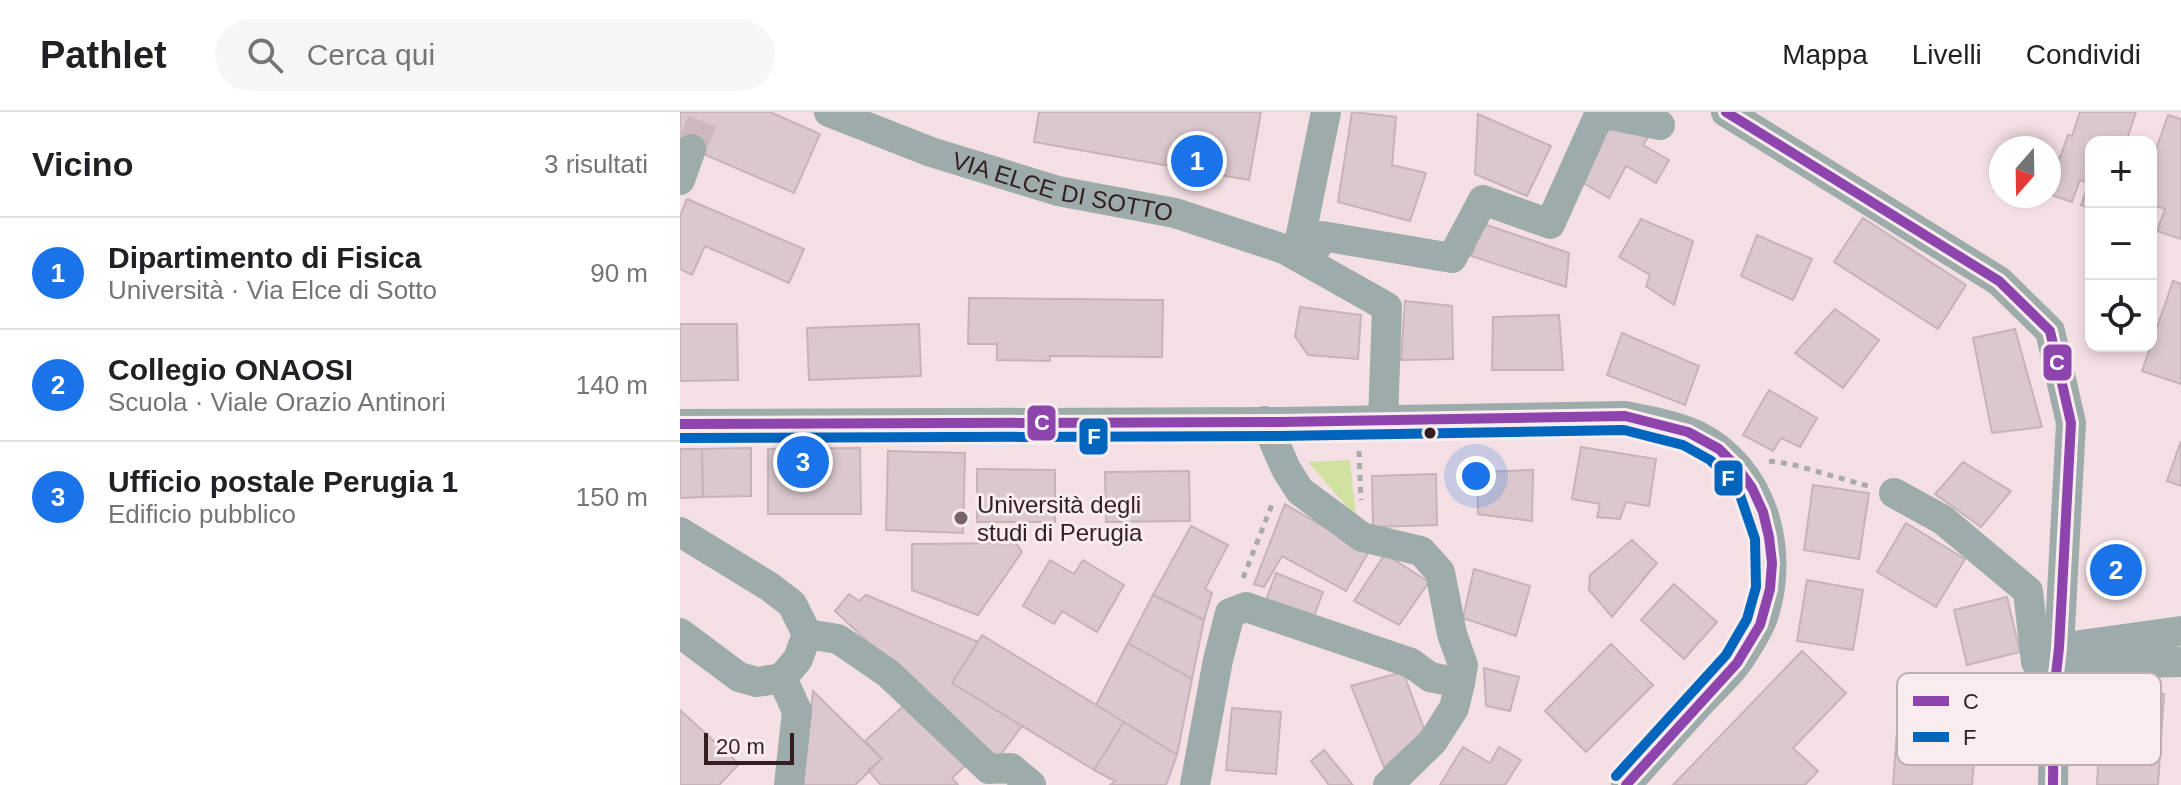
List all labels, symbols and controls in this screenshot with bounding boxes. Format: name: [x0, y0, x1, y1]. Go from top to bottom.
search box: [215, 19, 775, 91]
icon: search: [243, 33, 287, 77]
text: Pathlet: [40, 34, 167, 76]
text: Cerca qui: [307, 38, 435, 71]
text: Mappa: [1782, 39, 1868, 70]
text: Livelli: [1912, 39, 1982, 70]
text: Condividi: [2026, 39, 2141, 70]
pin: 1: [1171, 131, 1223, 191]
north arrow: [1989, 136, 2061, 208]
map controls: [2085, 136, 2157, 352]
button: +: [2085, 136, 2157, 208]
text: Vicino: [32, 145, 133, 183]
street label: VIA ELCE DI SOTTO: [949, 146, 1175, 226]
text: 3 risultati: [544, 149, 648, 179]
button: −: [2085, 208, 2157, 280]
text: Dipartimento di Fisica: [108, 241, 421, 274]
text: 1: [51, 258, 65, 288]
text: 90 m: [590, 258, 648, 288]
text: Università · Via Elce di Sotto: [108, 275, 437, 305]
button: locate: [2085, 280, 2157, 352]
line badge: C: [2042, 343, 2073, 382]
text: C: [2049, 350, 2065, 375]
text: Collegio ONAOSI: [108, 353, 353, 386]
text: 2: [51, 370, 65, 400]
text: 140 m: [576, 370, 648, 400]
text: Scuola · Viale Orazio Antinori: [108, 387, 446, 417]
line badge: C: [1026, 404, 1057, 442]
text: C: [1034, 410, 1050, 435]
line badge: F: [1078, 417, 1109, 456]
text: F: [1087, 424, 1101, 449]
unlabelled marker: [1422, 425, 1438, 441]
pin: 3: [777, 432, 829, 492]
your location: [1456, 456, 1496, 496]
line badge: F: [1713, 459, 1744, 497]
text: Ufficio postale Perugia 1: [108, 465, 458, 498]
text: F: [1721, 466, 1735, 491]
text: 3: [51, 482, 65, 512]
text: 150 m: [576, 482, 648, 512]
place label: Università degli studi di Perugia: [977, 491, 1143, 546]
text: Edificio pubblico: [108, 499, 296, 529]
marker: Università degli studi di Perugia: [952, 509, 970, 527]
pin: 2: [2090, 540, 2142, 600]
legend: [1897, 673, 2161, 765]
text: C: [1963, 689, 1979, 714]
text: F: [1963, 725, 1976, 750]
scale bar: [704, 729, 794, 765]
text: 20 m: [716, 734, 765, 759]

